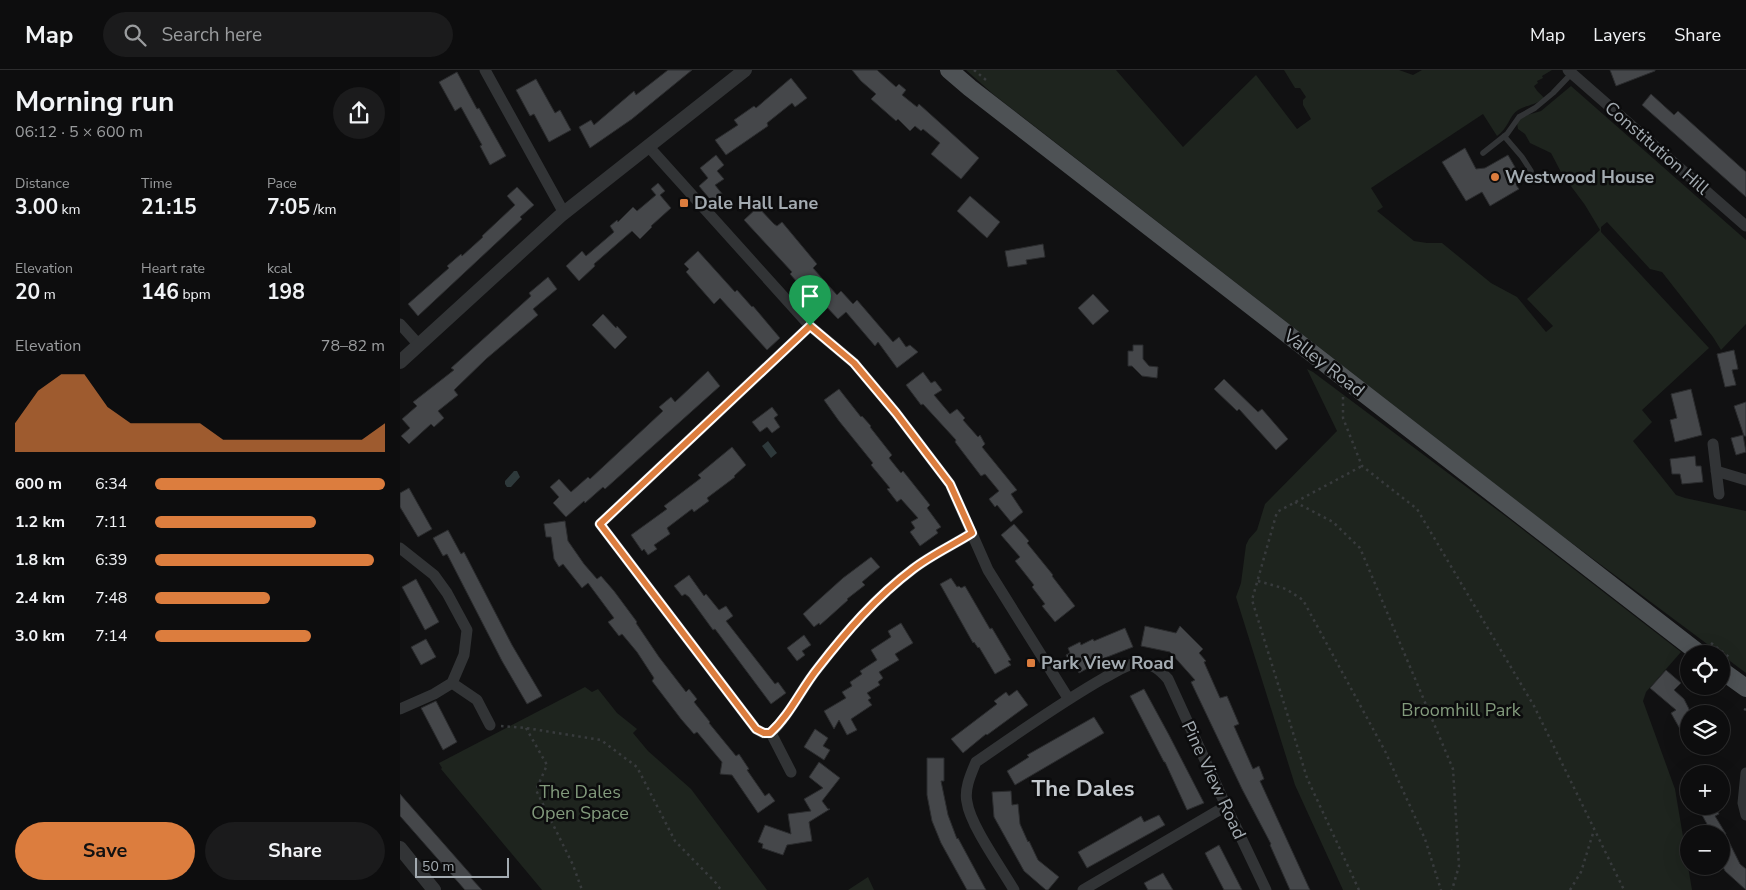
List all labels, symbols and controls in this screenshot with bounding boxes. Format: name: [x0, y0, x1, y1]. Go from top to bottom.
search box: [103, 12, 453, 57]
text: Map: [25, 19, 73, 51]
icon: search: [121, 21, 149, 49]
text: Search here: [161, 22, 262, 48]
text: Map: [1530, 23, 1565, 47]
text: Layers: [1593, 23, 1646, 47]
text: Share: [1674, 23, 1721, 47]
text: Morning run: [15, 83, 174, 121]
button: share: [333, 87, 385, 139]
street label: Constitution Hill: [1600, 96, 1715, 200]
text: 06:12 · 5 × 600 m: [15, 121, 143, 143]
place label: Westwood House: [1505, 165, 1654, 189]
marker: Westwood House: [1489, 171, 1501, 183]
text: Distance: [15, 174, 69, 193]
text: Time: [141, 174, 172, 193]
text: Pace: [267, 174, 297, 193]
place label: Dale Hall Lane: [694, 191, 818, 215]
text: 3.00: [15, 193, 58, 221]
text: 21:15: [141, 193, 197, 221]
text: 7:05: [267, 193, 310, 221]
marker: Dale Hall Lane: [678, 197, 690, 209]
text: km: [58, 200, 81, 219]
text: /km: [310, 200, 337, 219]
text: Elevation: [15, 259, 73, 278]
text: Heart rate: [141, 259, 205, 278]
text: kcal: [267, 259, 292, 278]
pin: [789, 275, 831, 326]
text: 20: [15, 278, 40, 306]
text: 146: [141, 278, 179, 306]
text: 198: [267, 278, 305, 306]
icon: arrive: [796, 282, 824, 310]
text: m: [40, 285, 56, 304]
text: bpm: [179, 285, 211, 304]
street label: Valley Road: [1278, 323, 1369, 402]
text: Elevation: [15, 335, 81, 357]
text: 78–82 m: [321, 335, 385, 357]
text: 600 m: [15, 473, 62, 495]
text: 6:34: [95, 473, 127, 495]
text: 1.2 km: [15, 511, 65, 533]
text: 7:11: [95, 511, 127, 533]
text: 1.8 km: [15, 549, 65, 571]
text: 6:39: [95, 549, 127, 571]
text: 2.4 km: [15, 587, 65, 609]
text: 7:48: [95, 587, 127, 609]
text: 3.0 km: [15, 625, 65, 647]
text: 7:14: [95, 625, 127, 647]
map controls: [1680, 645, 1730, 875]
button: locate: [1680, 645, 1730, 695]
place label: Park View Road: [1041, 651, 1174, 675]
marker: Park View Road: [1025, 657, 1037, 669]
park label: Broomhill Park: [1401, 698, 1522, 722]
button: layers: [1680, 705, 1730, 755]
street label: Pine View Road: [1176, 717, 1252, 843]
button: +: [1680, 765, 1730, 815]
district label: The Dales: [1032, 774, 1134, 804]
park label: The Dales Open Space: [531, 780, 629, 825]
button: Save: [15, 822, 195, 880]
button: Share: [205, 822, 385, 880]
button: −: [1680, 825, 1730, 875]
scale bar: [415, 855, 509, 878]
text: 50 m: [422, 857, 454, 876]

